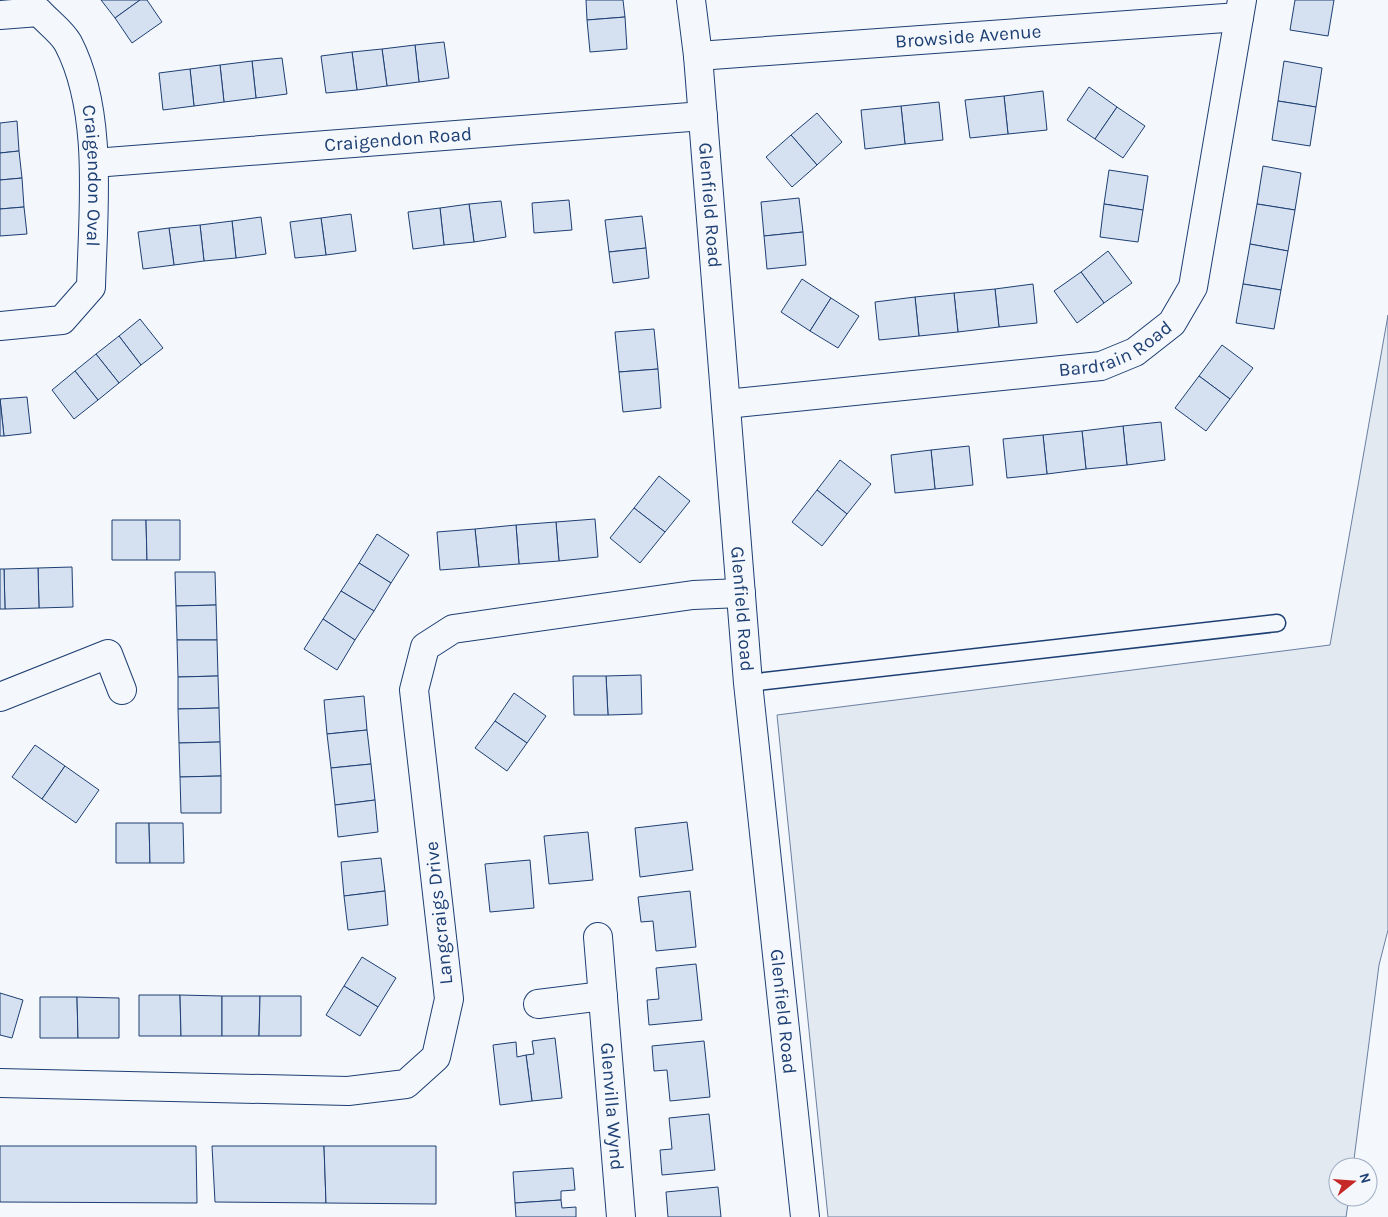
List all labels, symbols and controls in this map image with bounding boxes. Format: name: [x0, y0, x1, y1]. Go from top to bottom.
street label: Browside Avenue: [894, 20, 1042, 53]
street label: Craigendon Oval: [77, 103, 105, 247]
street label: Craigendon Road: [323, 123, 473, 156]
street label: Glenfield Road: [694, 142, 726, 269]
street label: Bardrain Road: [1058, 316, 1176, 381]
street label: Glenfield Road: [726, 545, 758, 672]
street label: Langcraigs Drive: [421, 840, 457, 986]
street label: Glenfield Road: [765, 948, 801, 1075]
street label: Glenvilla Wynd: [596, 1042, 628, 1171]
north arrow: [1328, 1157, 1378, 1207]
text: N: [1355, 1171, 1375, 1186]

